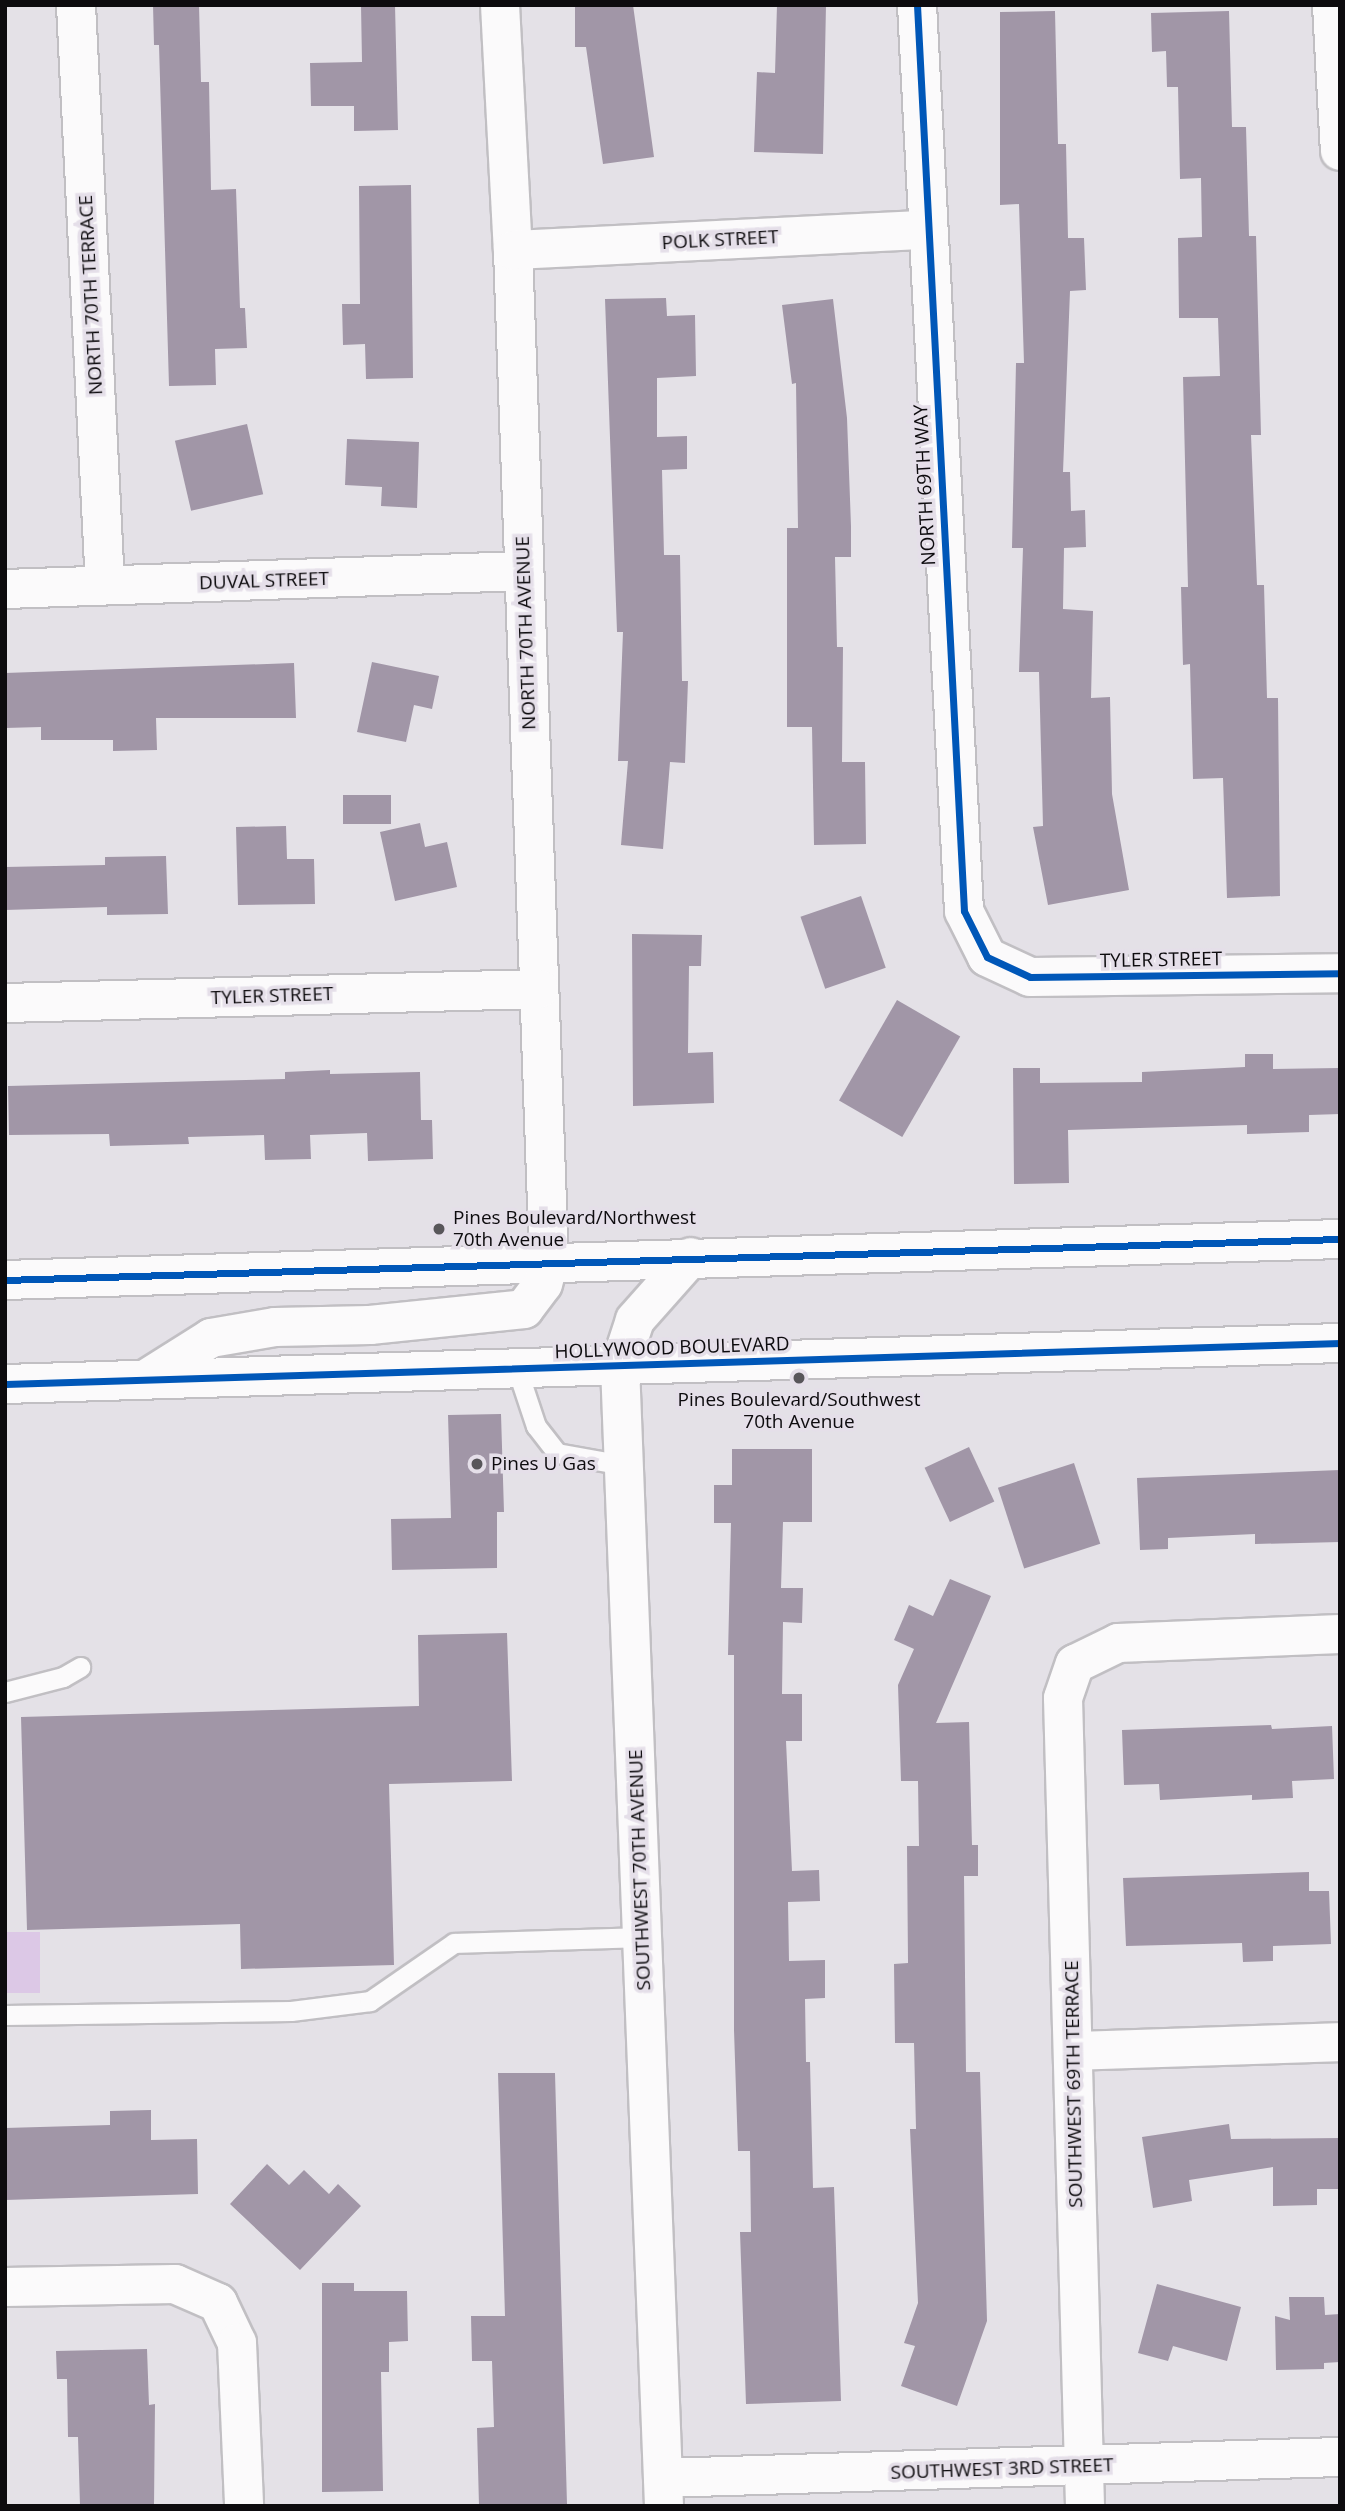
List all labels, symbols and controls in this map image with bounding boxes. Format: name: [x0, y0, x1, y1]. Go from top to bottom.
street label: NORTH 70TH TERRACE: [74, 194, 108, 396]
street label: POLK STREET: [661, 226, 779, 254]
street label: NORTH 69TH WAY: [909, 404, 941, 566]
street label: NORTH 70TH AVENUE: [511, 536, 541, 730]
street label: DUVAL STREET: [199, 567, 329, 595]
street label: TYLER STREET: [1100, 948, 1222, 972]
street label: TYLER STREET: [210, 982, 334, 1010]
place label: Pines Boulevard/Northwest 70th Avenue: [453, 1207, 696, 1251]
marker: Pines Boulevard/Northwest 70th Avenue: [431, 1221, 447, 1237]
street label: HOLLYWOOD BOULEVARD: [554, 1333, 790, 1363]
marker: Pines Boulevard/Southwest 70th Avenue: [791, 1370, 807, 1386]
place label: Pines Boulevard/Southwest 70th Avenue: [678, 1389, 920, 1433]
place label: Pines U Gas: [491, 1453, 596, 1475]
marker: Pines U Gas: [469, 1456, 485, 1472]
street label: SOUTHWEST 70TH AVENUE: [624, 1749, 656, 1991]
street label: SOUTHWEST 69TH TERRACE: [1060, 1960, 1088, 2208]
street label: SOUTHWEST 3RD STREET: [890, 2454, 1114, 2484]

